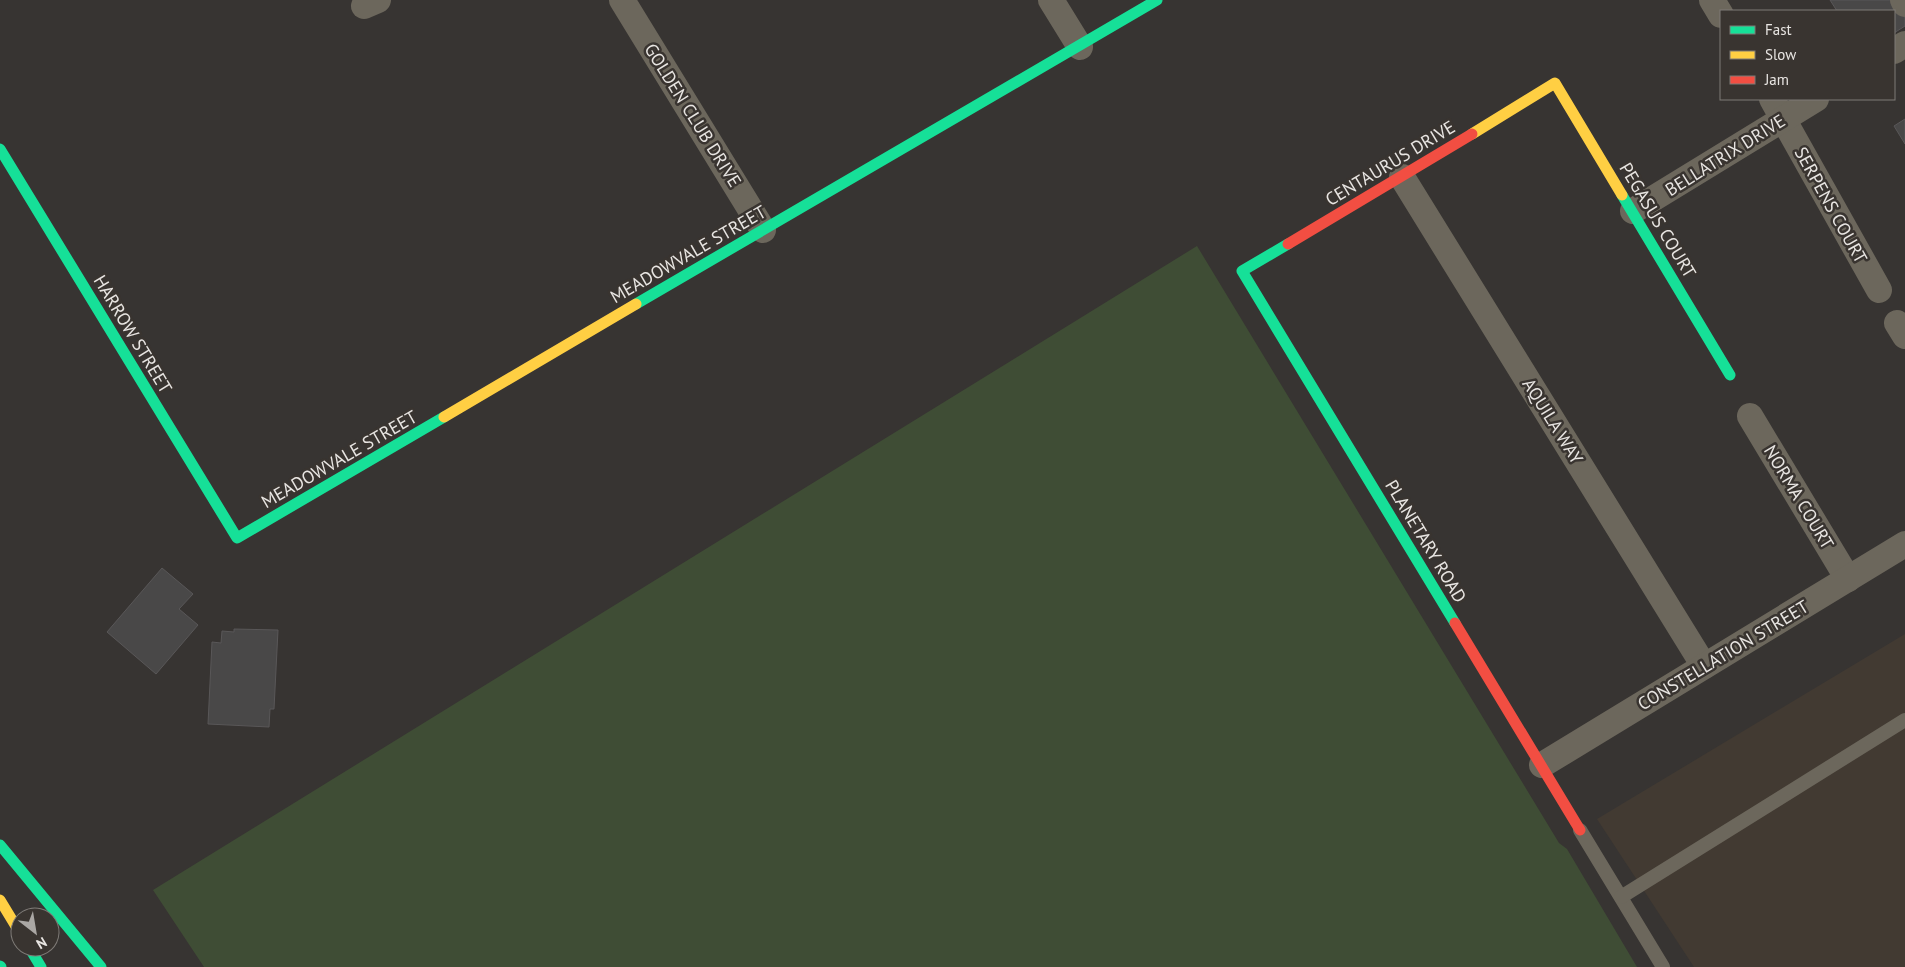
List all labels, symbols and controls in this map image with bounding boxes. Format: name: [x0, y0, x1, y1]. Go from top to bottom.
legend: [1720, 10, 1895, 100]
text: Fast: [1765, 20, 1792, 39]
street label: GOLDEN CLUB DRIVE: [639, 39, 747, 191]
text: Slow: [1765, 45, 1796, 64]
text: Jam: [1764, 70, 1789, 89]
street label: BELLATRIX DRIVE: [1661, 109, 1789, 201]
street label: CENTAURUS DRIVE: [1321, 115, 1459, 211]
street label: SERPENS COURT: [1790, 143, 1872, 267]
street label: PEGASUS COURT: [1615, 158, 1701, 282]
street label: MEADOWVALE STREET: [606, 200, 770, 308]
street label: HARROW STREET: [89, 271, 177, 397]
street label: AQUILA WAY: [1518, 374, 1588, 468]
street label: MEADOWVALE STREET: [257, 405, 421, 513]
street label: NORMA COURT: [1759, 441, 1839, 553]
street label: PLANETARY ROAD: [1380, 475, 1472, 607]
street label: CONSTELLATION STREET: [1633, 595, 1813, 715]
north arrow: [10, 907, 60, 957]
text: N: [33, 933, 50, 953]

